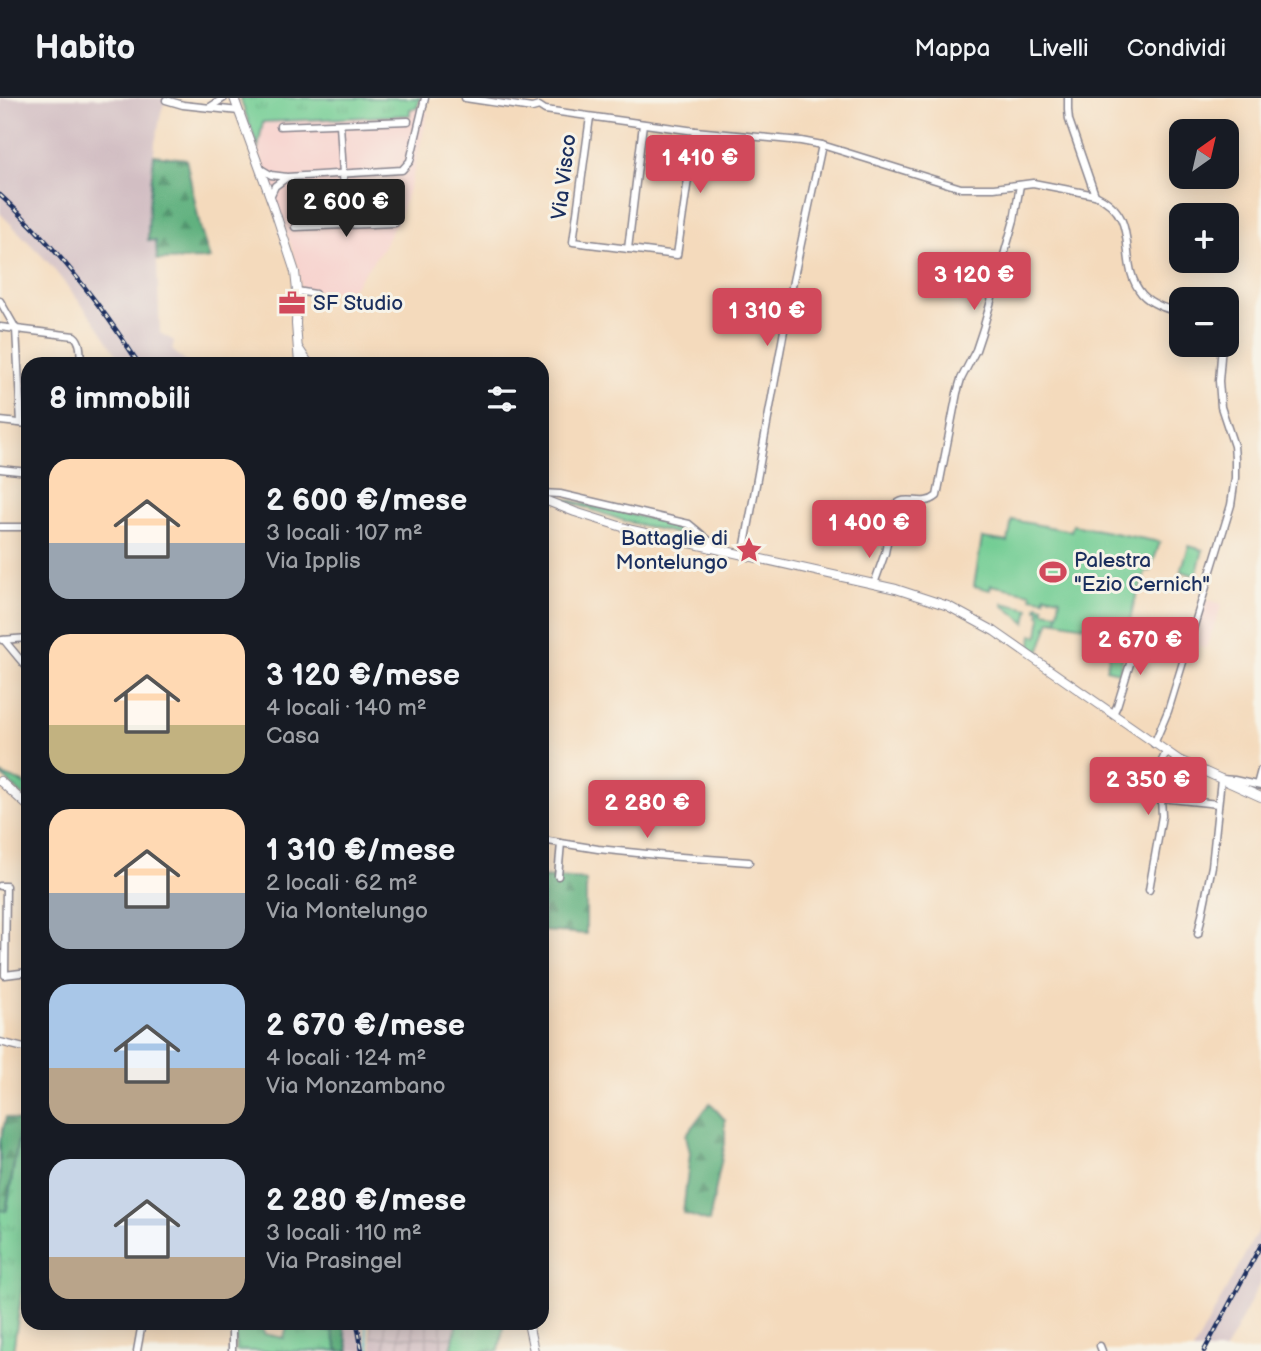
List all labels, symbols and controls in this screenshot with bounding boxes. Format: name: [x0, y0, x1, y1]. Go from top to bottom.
text: Habito: [35, 28, 135, 68]
text: Mappa: [915, 34, 990, 63]
text: Livelli: [1028, 34, 1089, 63]
text: Condividi: [1127, 34, 1226, 63]
north arrow: [1169, 119, 1239, 189]
map controls: [1169, 119, 1239, 357]
street label: Via Visco: [546, 133, 582, 221]
pin: 1 410 €: [635, 136, 765, 195]
text: 1 410 €: [662, 144, 738, 172]
pin: 2 600 €: [281, 180, 411, 239]
text: 2 600 €: [303, 188, 389, 216]
button: +: [1169, 203, 1239, 273]
pin: 3 120 €: [909, 252, 1039, 312]
text: 3 120 €: [934, 261, 1014, 289]
button: −: [1169, 287, 1239, 357]
office icon: SF Studio: [277, 288, 307, 318]
pin: 1 310 €: [702, 288, 832, 348]
place label: SF Studio: [313, 291, 403, 316]
text: 1 310 €: [729, 297, 805, 325]
icon: filters: [483, 380, 521, 418]
text: 8 immobili: [49, 381, 191, 417]
text: 2 600 €/mese: [266, 483, 467, 519]
icon: home: [105, 487, 189, 571]
pin: 1 400 €: [804, 500, 934, 560]
text: 1 400 €: [828, 509, 910, 537]
text: 3 locali · 107 m²: [266, 519, 423, 547]
place label: Battaglie di Montelungo: [616, 526, 728, 575]
place icon: Battaglie di Montelungo: [734, 535, 764, 565]
text: Via Ipplis: [266, 547, 361, 575]
place label: Palestra "Ezio Cernich": [1074, 548, 1210, 597]
sports icon: Palestra "Ezio Cernich": [1038, 557, 1068, 587]
pin: 2 670 €: [1075, 618, 1205, 677]
text: 2 670 €: [1098, 626, 1182, 654]
text: 3 120 €/mese: [266, 658, 460, 694]
icon: home: [105, 662, 189, 746]
text: 4 locali · 140 m²: [266, 694, 427, 722]
text: Casa: [266, 722, 320, 750]
pin: 2 350 €: [1083, 758, 1213, 817]
text: 2 350 €: [1106, 766, 1190, 794]
pin: 2 280 €: [582, 780, 712, 840]
text: 2 280 €: [604, 789, 690, 817]
text: 1 310 €/mese: [266, 833, 455, 869]
icon: home: [105, 837, 189, 921]
text: 2 locali · 62 m²: [266, 869, 417, 897]
text: Via Montelungo: [266, 897, 428, 925]
text: 2 670 €/mese: [266, 1008, 465, 1044]
icon: home: [105, 1012, 189, 1096]
text: 4 locali · 124 m²: [266, 1044, 426, 1072]
text: Via Monzambano: [266, 1072, 446, 1100]
text: 2 280 €/mese: [266, 1183, 466, 1219]
icon: home: [105, 1187, 189, 1271]
text: 3 locali · 110 m²: [266, 1219, 422, 1247]
text: Via Prasingel: [266, 1247, 402, 1275]

